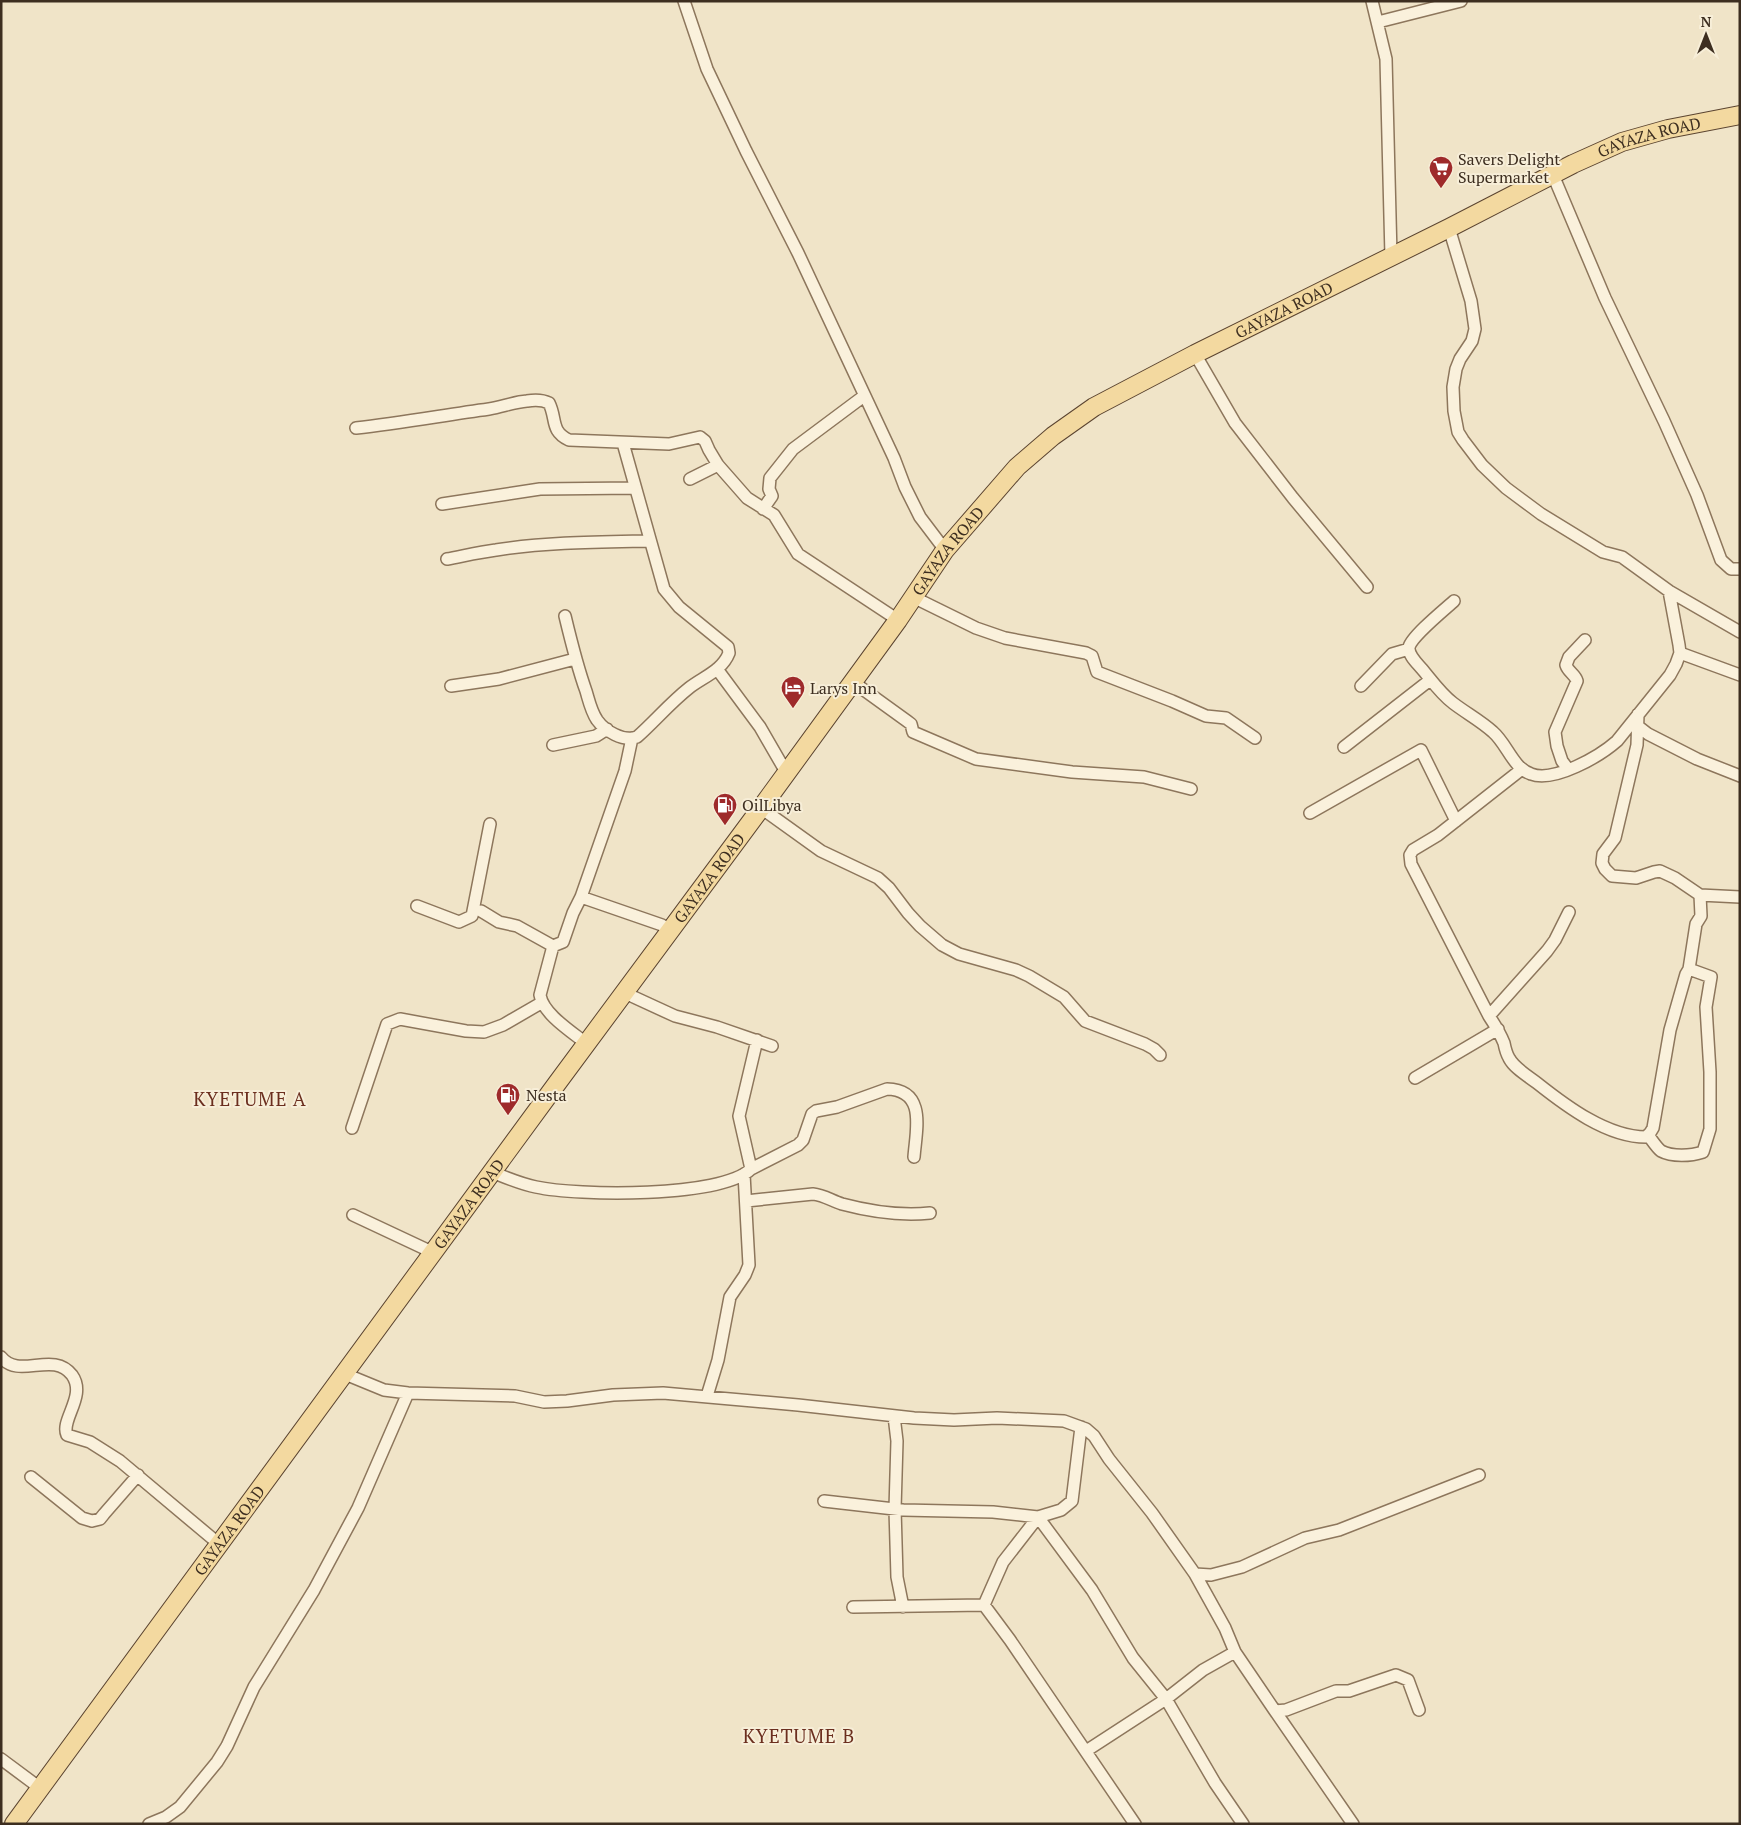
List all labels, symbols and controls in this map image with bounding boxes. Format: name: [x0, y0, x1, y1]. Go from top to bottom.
north arrow: [1681, 10, 1731, 60]
text: N: [1701, 12, 1712, 31]
street label: GAYAZA ROAD: [1594, 112, 1703, 163]
place label: Savers Delight Supermarket: [1458, 148, 1560, 188]
supermarket icon: Savers Delight Supermarket: [1428, 155, 1454, 189]
street label: GAYAZA ROAD: [1231, 276, 1337, 343]
street label: GAYAZA ROAD: [907, 502, 989, 600]
hotel icon: Larys Inn: [780, 675, 806, 709]
place label: Larys Inn: [810, 677, 877, 699]
fuel station icon: OilLibya: [712, 792, 738, 826]
place label: OilLibya: [742, 794, 802, 816]
street label: GAYAZA ROAD: [669, 828, 750, 927]
fuel station icon: Nesta: [495, 1082, 521, 1116]
place label: Nesta: [526, 1084, 567, 1106]
district label: KYETUME A: [193, 1086, 307, 1111]
street label: GAYAZA ROAD: [428, 1154, 509, 1253]
street label: GAYAZA ROAD: [189, 1481, 270, 1580]
district label: KYETUME B: [743, 1723, 855, 1748]

